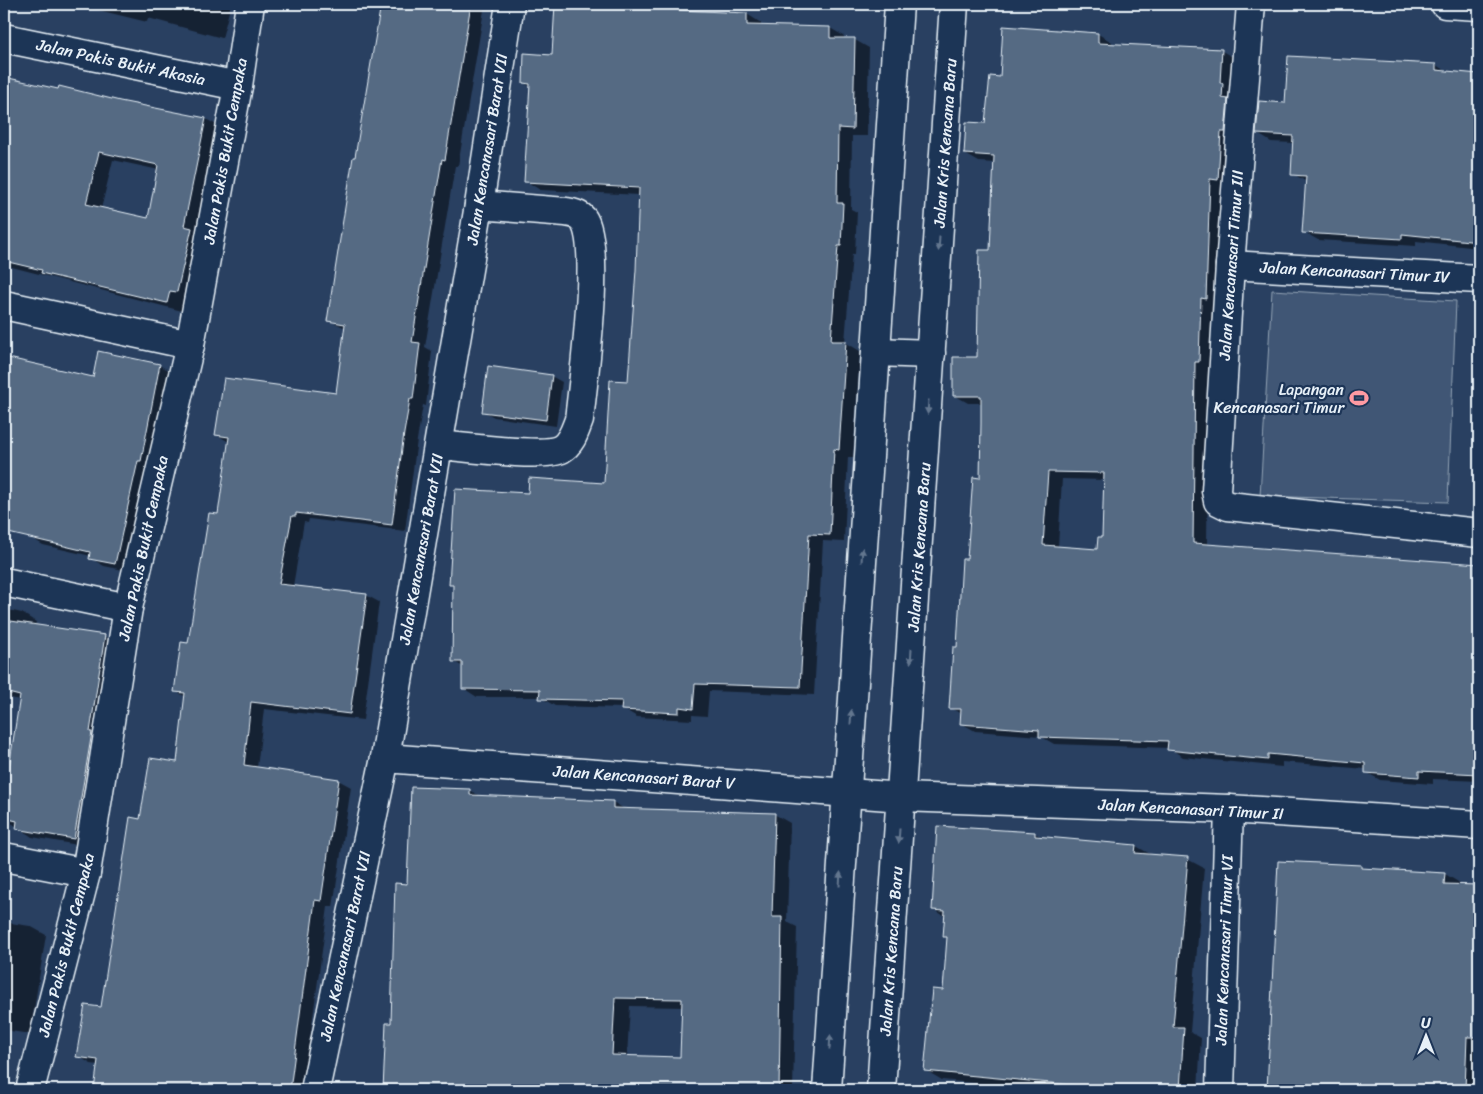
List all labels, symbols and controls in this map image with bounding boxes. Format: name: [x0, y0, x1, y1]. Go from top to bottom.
street label: Jalan Pakis Bukit Akasia: [33, 30, 208, 94]
street label: Jalan Kencanasari Barat VII: [457, 51, 516, 248]
street label: Jalan Pakis Bukit Cempaka: [194, 56, 256, 247]
street label: Jalan Kris Kencana Baru: [925, 57, 965, 230]
street label: Jalan Kencanasari Timur III: [1210, 169, 1252, 362]
one-way arrow: [934, 237, 942, 253]
street label: Jalan Kencanasari Timur IV: [1258, 252, 1451, 291]
place label: Lapangan Kencanasari Timur: [1213, 375, 1345, 422]
sports icon: Lapangan Kencanasari Timur: [1348, 387, 1370, 409]
one-way arrow: [923, 399, 931, 415]
street label: Jalan Kencanasari Barat VII: [390, 451, 452, 648]
street label: Jalan Pakis Bukit Cempaka: [109, 453, 177, 644]
street label: Jalan Kris Kencana Baru: [899, 461, 939, 634]
one-way arrow: [859, 547, 867, 563]
one-way arrow: [907, 648, 915, 664]
one-way arrow: [848, 709, 856, 725]
street label: Jalan Kencanasari Barat V: [551, 756, 736, 798]
street label: Jalan Kencanasari Timur II: [1097, 790, 1284, 828]
one-way arrow: [895, 828, 903, 844]
street label: Jalan Kencanasari Barat VII: [310, 848, 379, 1045]
street label: Jalan Pakis Bukit Cempaka: [29, 850, 103, 1041]
street label: Jalan Kencanasari Timur VI: [1206, 853, 1242, 1047]
street label: Jalan Kris Kencana Baru: [871, 865, 911, 1038]
one-way arrow: [837, 871, 845, 887]
text: U: [1421, 1011, 1431, 1036]
north arrow: [1400, 1012, 1450, 1062]
one-way arrow: [826, 1033, 834, 1049]

